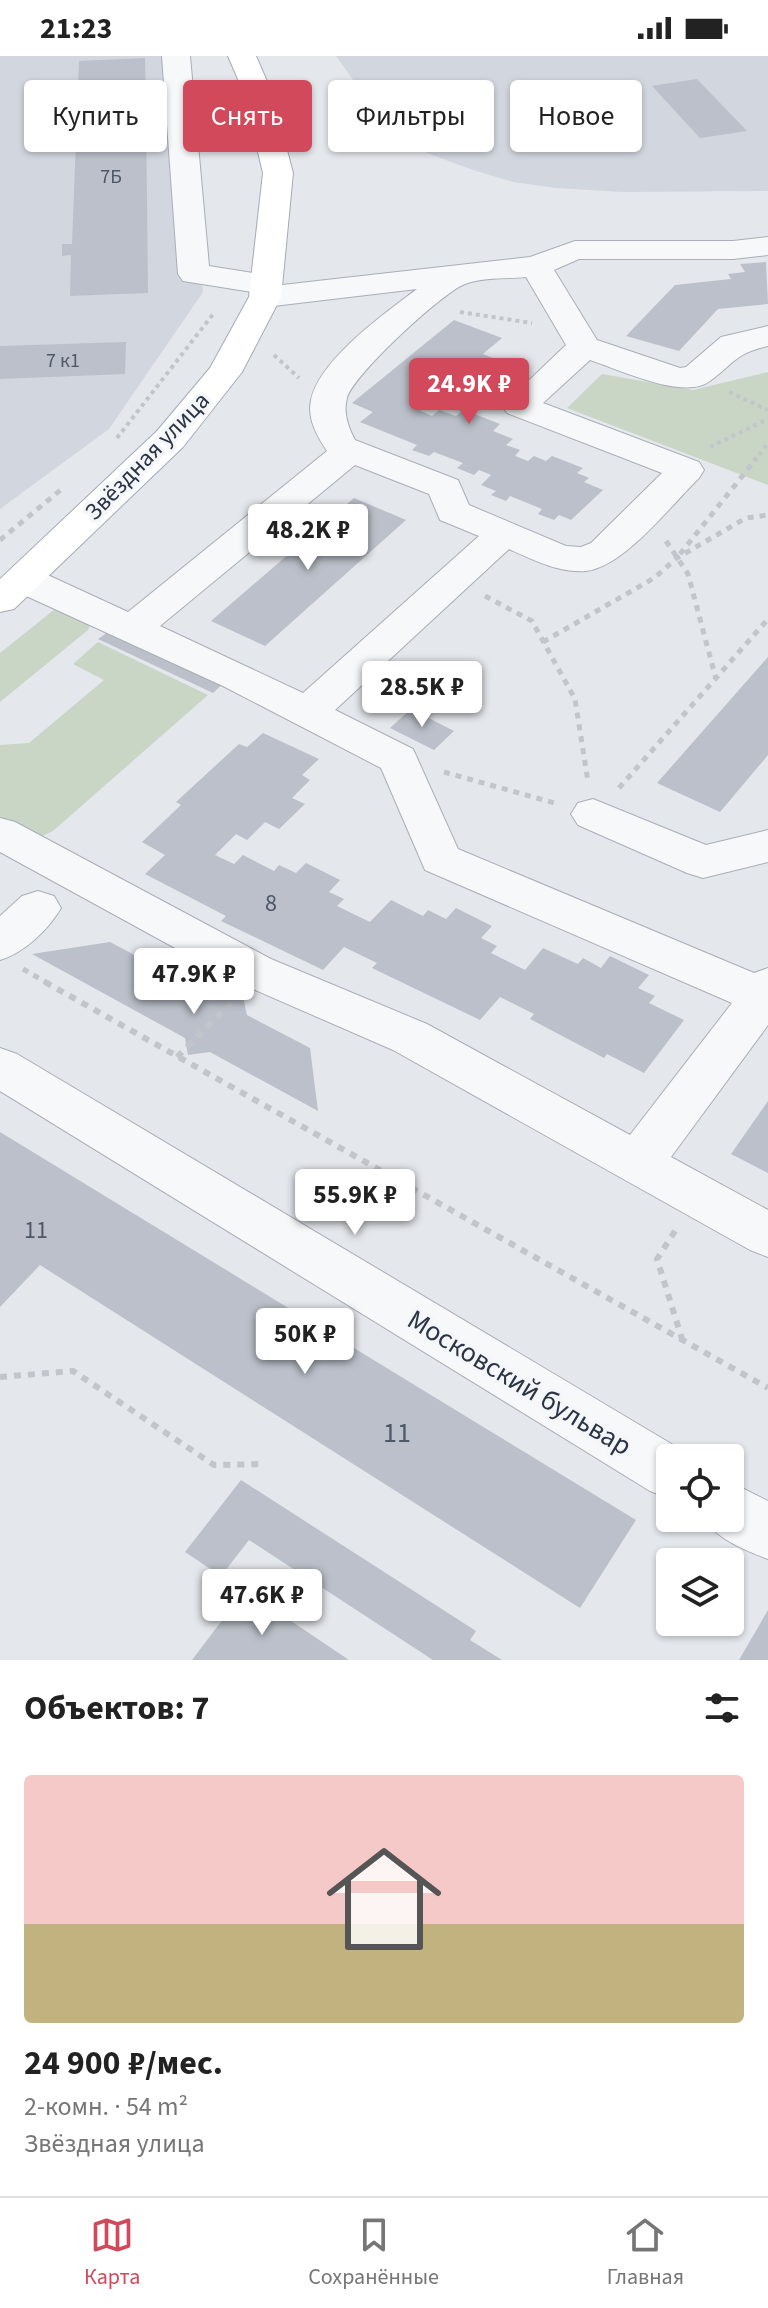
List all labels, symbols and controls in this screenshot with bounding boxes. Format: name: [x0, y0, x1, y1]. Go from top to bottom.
text: 21:23: [40, 7, 112, 50]
chip: Купить: [24, 80, 167, 152]
chip: Снять: [183, 80, 312, 152]
chip: Фильтры: [328, 80, 494, 152]
chip: Новое: [510, 80, 642, 152]
house number: 7Б: [100, 163, 122, 191]
house number: 7 к1: [46, 347, 80, 375]
pin: 24.9K ₽: [395, 358, 543, 426]
text: 24.9K ₽: [427, 365, 511, 402]
street label: Звёздная улица: [77, 384, 218, 528]
pin: 48.2K ₽: [234, 504, 382, 572]
text: 48.2K ₽: [266, 511, 350, 548]
pin: 28.5K ₽: [348, 661, 496, 729]
text: 28.5K ₽: [380, 668, 464, 705]
house number: 8: [265, 886, 277, 921]
pin: 47.9K ₽: [120, 948, 268, 1016]
text: 47.9K ₽: [152, 955, 236, 992]
pin: 55.9K ₽: [281, 1169, 429, 1237]
text: 55.9K ₽: [313, 1176, 397, 1213]
house number: 11: [24, 1213, 48, 1248]
street label: Московский бульвар: [400, 1300, 639, 1466]
pin: 50K ₽: [249, 1308, 361, 1376]
text: 50K ₽: [274, 1315, 336, 1352]
house number: 11: [383, 1413, 411, 1453]
map controls: [656, 1444, 744, 1636]
button: locate: [656, 1444, 744, 1532]
button: layers: [656, 1548, 744, 1636]
pin: 47.6K ₽: [188, 1569, 336, 1637]
text: 47.6K ₽: [220, 1576, 304, 1613]
text: Объектов: 7: [24, 1684, 209, 1733]
icon: filters: [700, 1686, 744, 1730]
icon: home: [312, 1827, 456, 1971]
text: 24 900 ₽/мес.: [24, 2039, 223, 2088]
text: 2-комн. · 54 m²: [24, 2088, 188, 2125]
text: Звёздная улица: [24, 2125, 205, 2162]
tab: Карта: [84, 2213, 140, 2293]
tab: Сохранённые: [308, 2213, 439, 2293]
tab: Главная: [607, 2213, 684, 2293]

